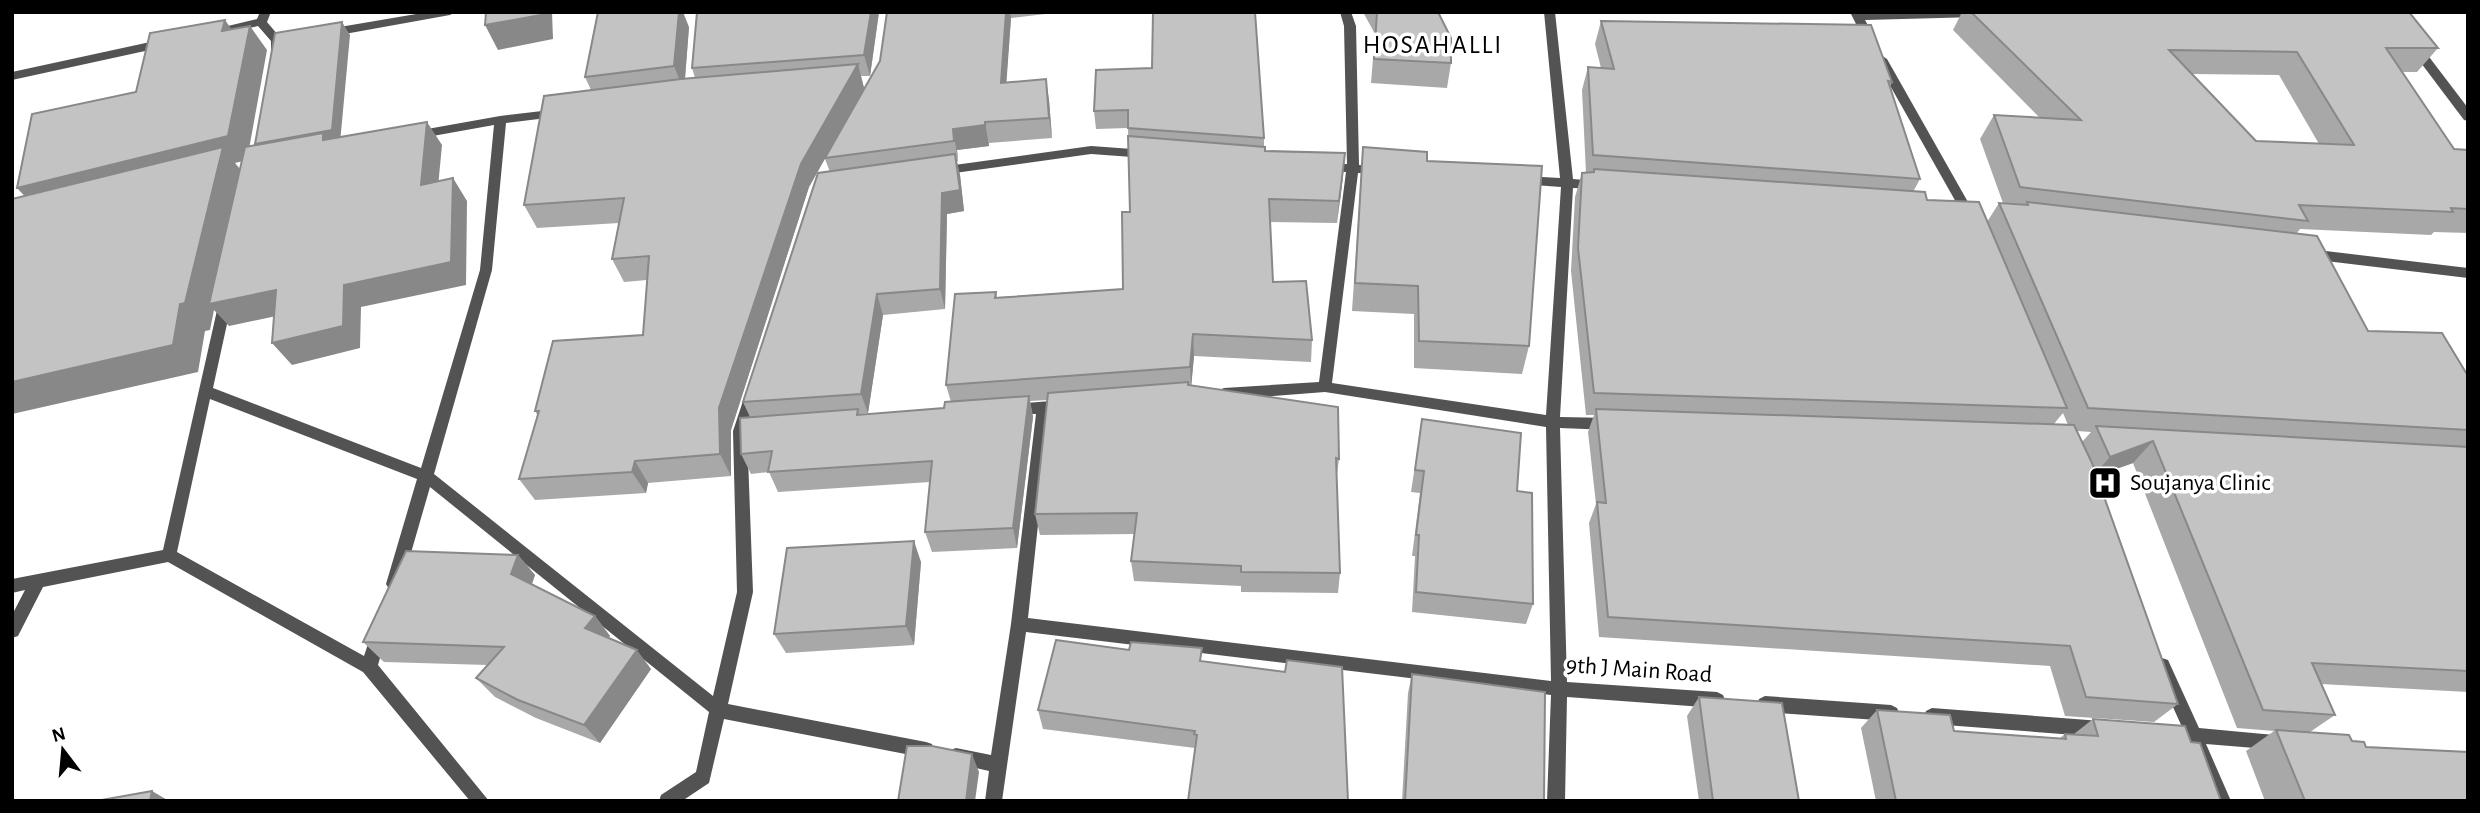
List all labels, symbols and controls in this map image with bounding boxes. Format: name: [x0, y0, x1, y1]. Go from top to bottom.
district label: HOSAHALLI: [1363, 32, 1503, 58]
hospital icon: Soujanya Clinic: [2086, 464, 2124, 502]
place label: Soujanya Clinic: [2130, 471, 2271, 495]
street label: 9th J Main Road: [1565, 653, 1713, 687]
north arrow: [28, 715, 98, 785]
text: N: [50, 724, 68, 746]

